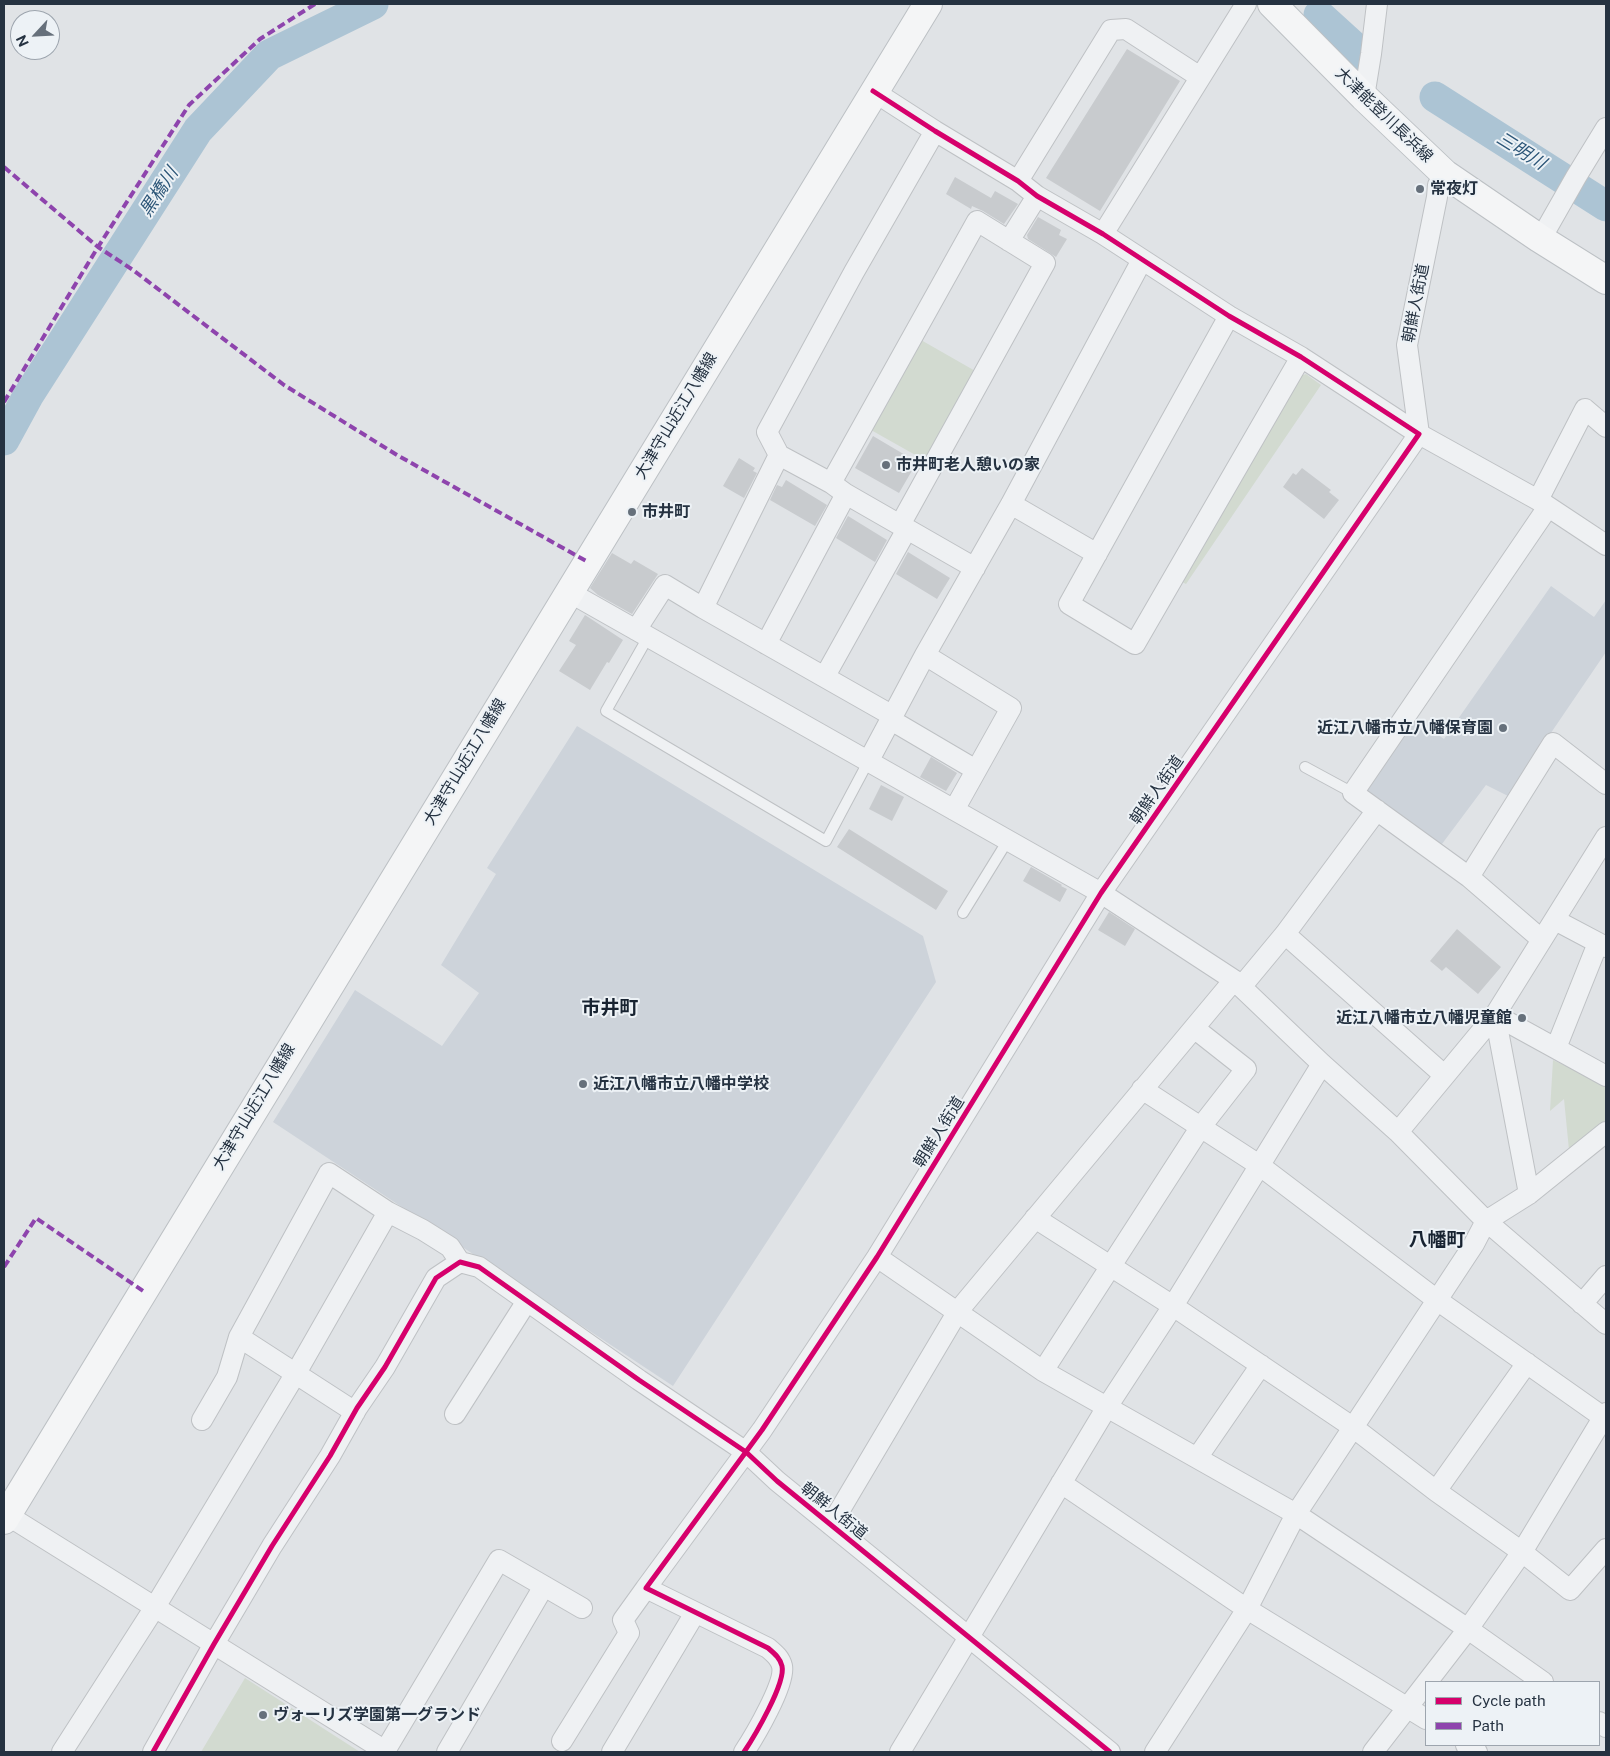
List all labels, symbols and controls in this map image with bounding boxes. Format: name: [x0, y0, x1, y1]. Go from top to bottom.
north arrow: [10, 10, 60, 60]
text: N: [13, 33, 32, 49]
street label: 大津能登川長浜線: [1331, 64, 1437, 166]
water label: 三明川: [1492, 128, 1550, 174]
water label: 黒橋川: [135, 163, 183, 221]
place label: 常夜灯: [1430, 179, 1478, 199]
marker: 常夜灯: [1414, 183, 1426, 195]
street label: 朝鮮人街道: [1399, 262, 1433, 344]
street label: 大津守山近江八幡線: [631, 349, 721, 483]
place label: 市井町老人憩いの家: [896, 455, 1040, 475]
marker: 市井町老人憩いの家: [880, 459, 892, 471]
place label: 市井町: [642, 502, 690, 522]
marker: 市井町: [626, 506, 638, 518]
street label: 大津守山近江八幡線: [420, 695, 510, 829]
place label: 近江八幡市立八幡保育園: [1317, 718, 1493, 738]
marker: 近江八幡市立八幡保育園: [1497, 722, 1509, 734]
street label: 朝鮮人街道: [1126, 752, 1188, 828]
district label: 市井町: [582, 997, 638, 1019]
place label: 近江八幡市立八幡児童館: [1336, 1008, 1512, 1028]
marker: 近江八幡市立八幡児童館: [1516, 1012, 1528, 1024]
street label: 大津守山近江八幡線: [209, 1040, 299, 1174]
place label: 近江八幡市立八幡中学校: [593, 1074, 769, 1094]
marker: 近江八幡市立八幡中学校: [577, 1078, 589, 1090]
street label: 朝鮮人街道: [910, 1093, 968, 1171]
district label: 八幡町: [1409, 1229, 1465, 1251]
street label: 朝鮮人街道: [797, 1478, 871, 1544]
legend: [1425, 1681, 1600, 1746]
text: Cycle path: [1472, 1692, 1546, 1709]
place label: ヴォーリズ学園第一グランド: [273, 1705, 481, 1725]
marker: ヴォーリズ学園第一グランド: [257, 1709, 269, 1721]
text: Path: [1472, 1717, 1504, 1734]

